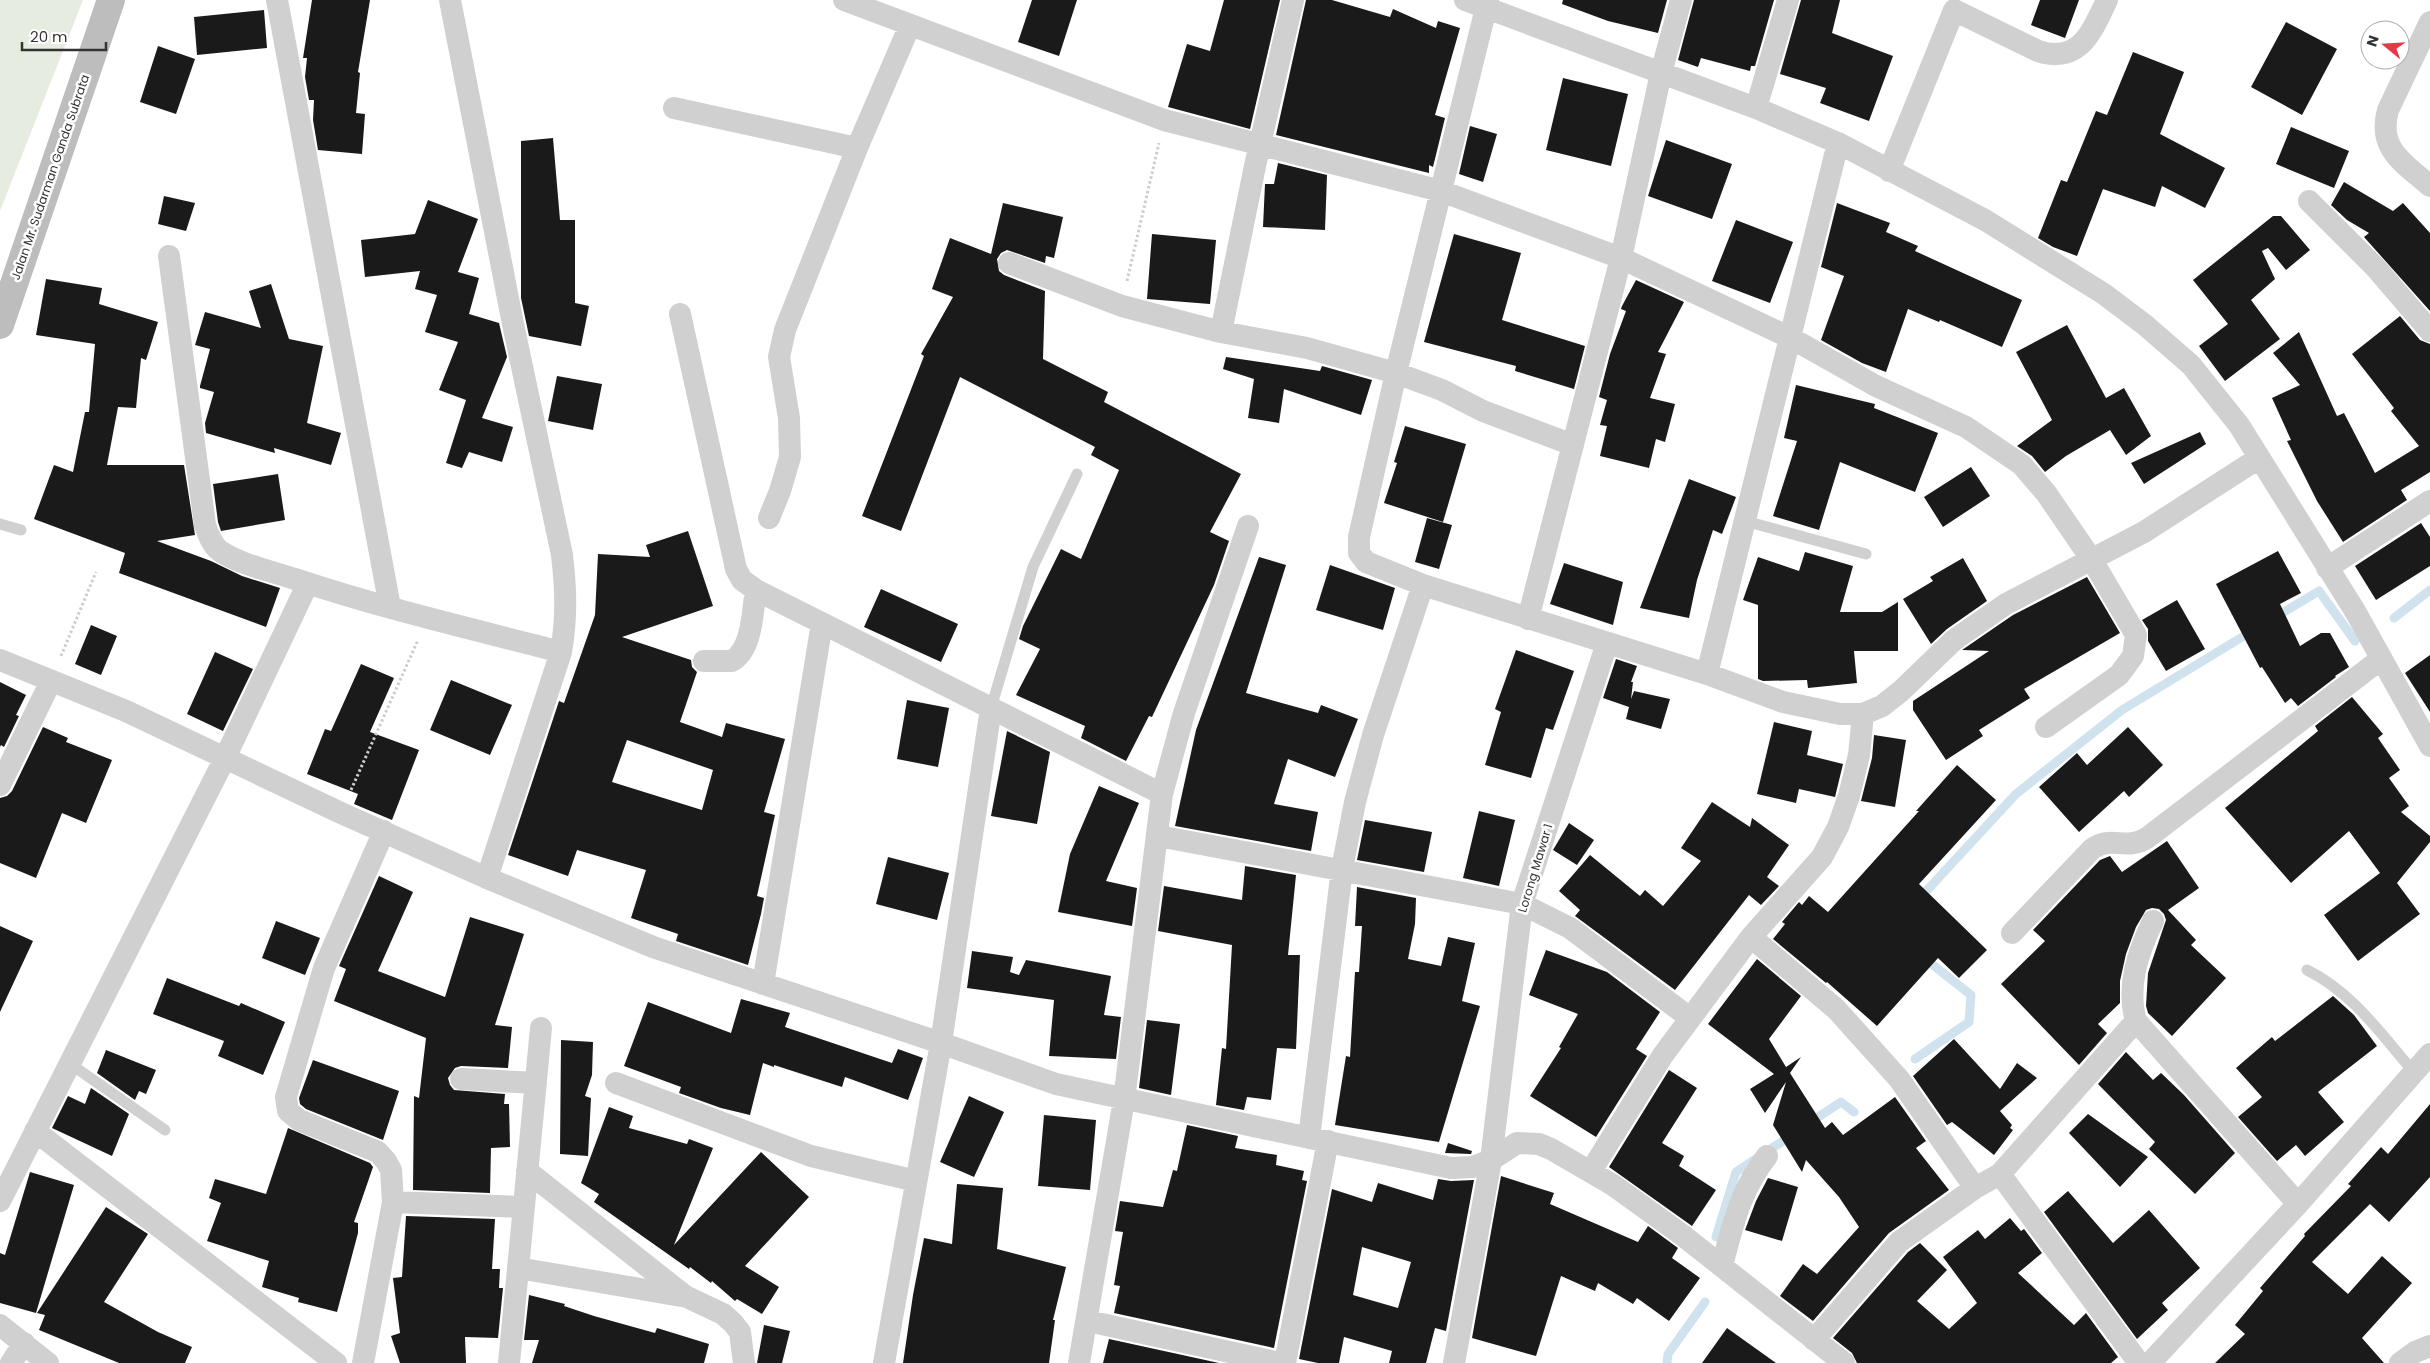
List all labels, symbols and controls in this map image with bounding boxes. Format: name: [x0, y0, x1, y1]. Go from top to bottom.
scale bar: [22, 20, 106, 52]
north arrow: [2360, 20, 2410, 70]
text: 20 m: [30, 26, 68, 47]
text: N: [2361, 33, 2384, 49]
street label: Jalan Mr. Sudarman Ganda Subrata: [7, 72, 93, 282]
street label: Lorong Mawar 1: [1513, 822, 1557, 914]

